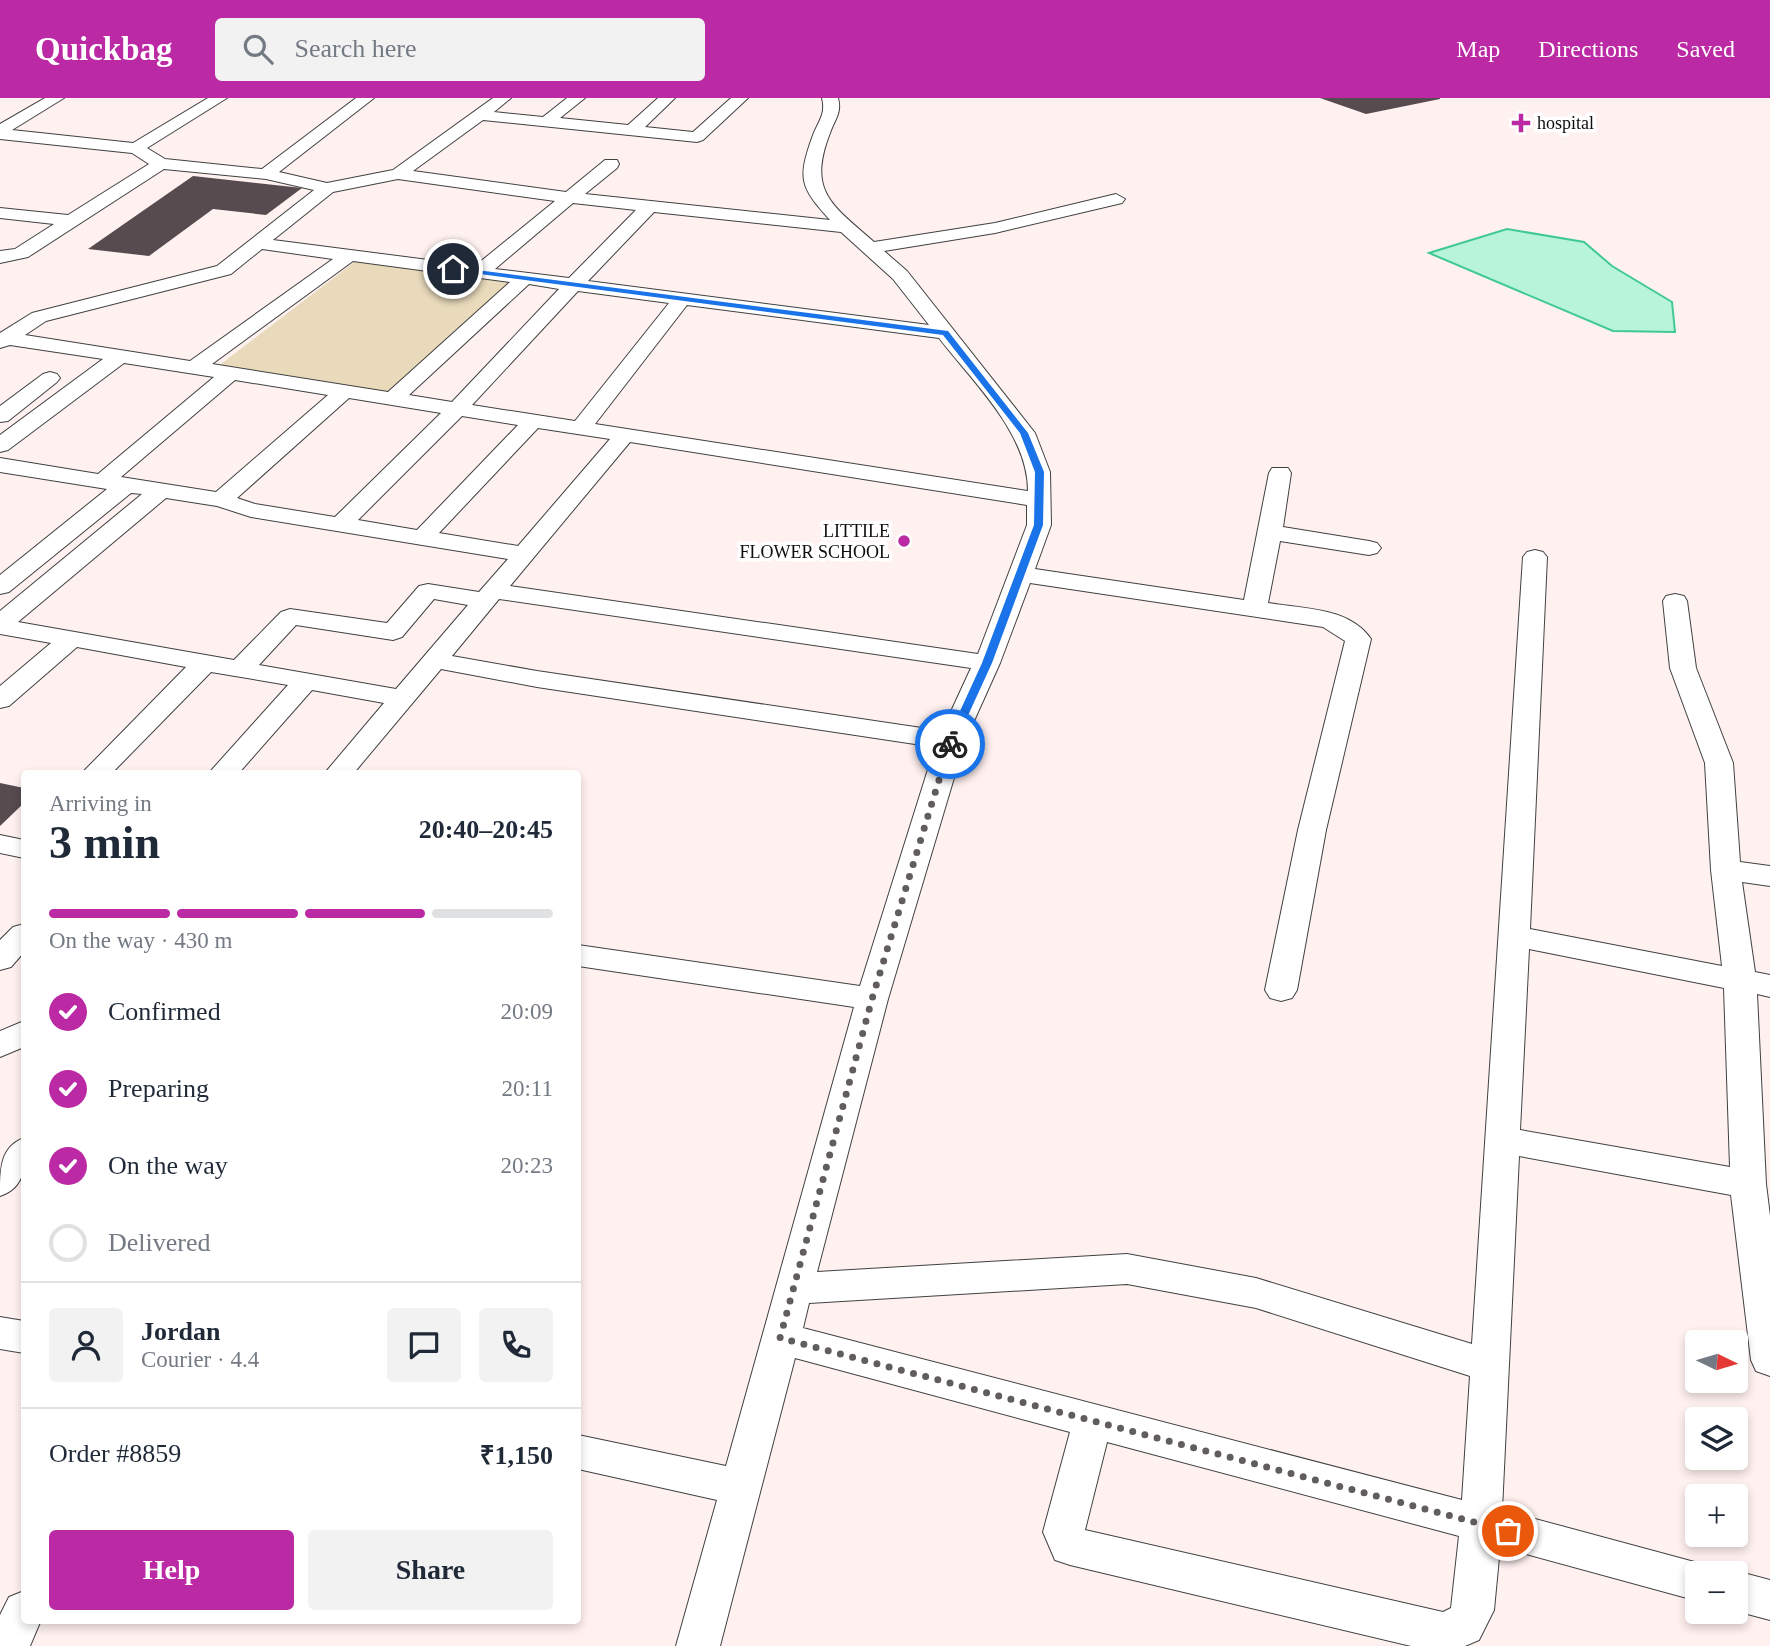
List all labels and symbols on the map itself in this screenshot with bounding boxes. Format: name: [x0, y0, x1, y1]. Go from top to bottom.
marker: hospital: [1511, 113, 1531, 133]
place label: hospital: [1537, 113, 1594, 133]
pin: [423, 239, 483, 299]
place label: LITTILE FLOWER SCHOOL: [739, 521, 890, 562]
marker: LITTILE FLOWER SCHOOL: [896, 533, 912, 549]
courier: [915, 709, 985, 779]
north arrow: [1685, 1330, 1748, 1393]
pin: [1478, 1501, 1538, 1561]

